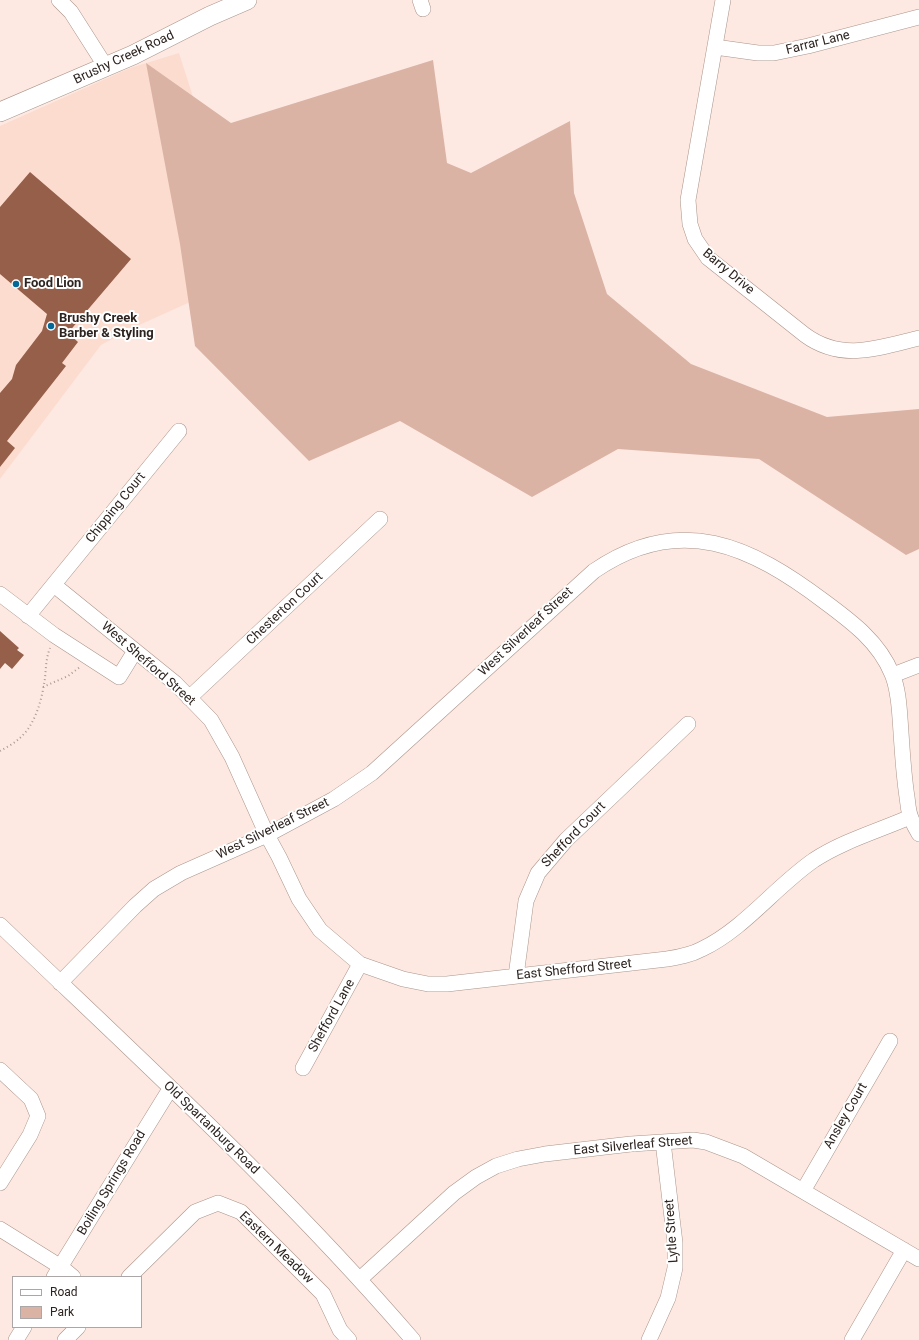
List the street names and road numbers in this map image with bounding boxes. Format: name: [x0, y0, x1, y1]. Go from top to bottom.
street label: Brushy Creek Road: [71, 28, 177, 88]
street label: Farrar Lane: [784, 28, 852, 58]
street label: Barry Drive: [699, 246, 757, 298]
street label: Chipping Court: [83, 470, 149, 546]
street label: Chesterton Court: [243, 570, 327, 648]
street label: West Silverleaf Street: [476, 584, 576, 680]
street label: West Shefford Street: [98, 619, 198, 709]
street label: West Silverleaf Street: [214, 795, 332, 863]
street label: Shefford Court: [539, 799, 609, 871]
street label: East Shefford Street: [515, 956, 633, 984]
street label: Shefford Lane: [305, 977, 359, 1055]
street label: Old Spartanburg Road: [160, 1078, 262, 1178]
street label: Ansley Court: [821, 1080, 871, 1152]
street label: Boiling Springs Road: [75, 1128, 149, 1238]
street label: East Silverleaf Street: [573, 1133, 693, 1159]
street label: Lytle Street: [662, 1198, 682, 1264]
street label: Eastern Meadow: [236, 1209, 316, 1287]

